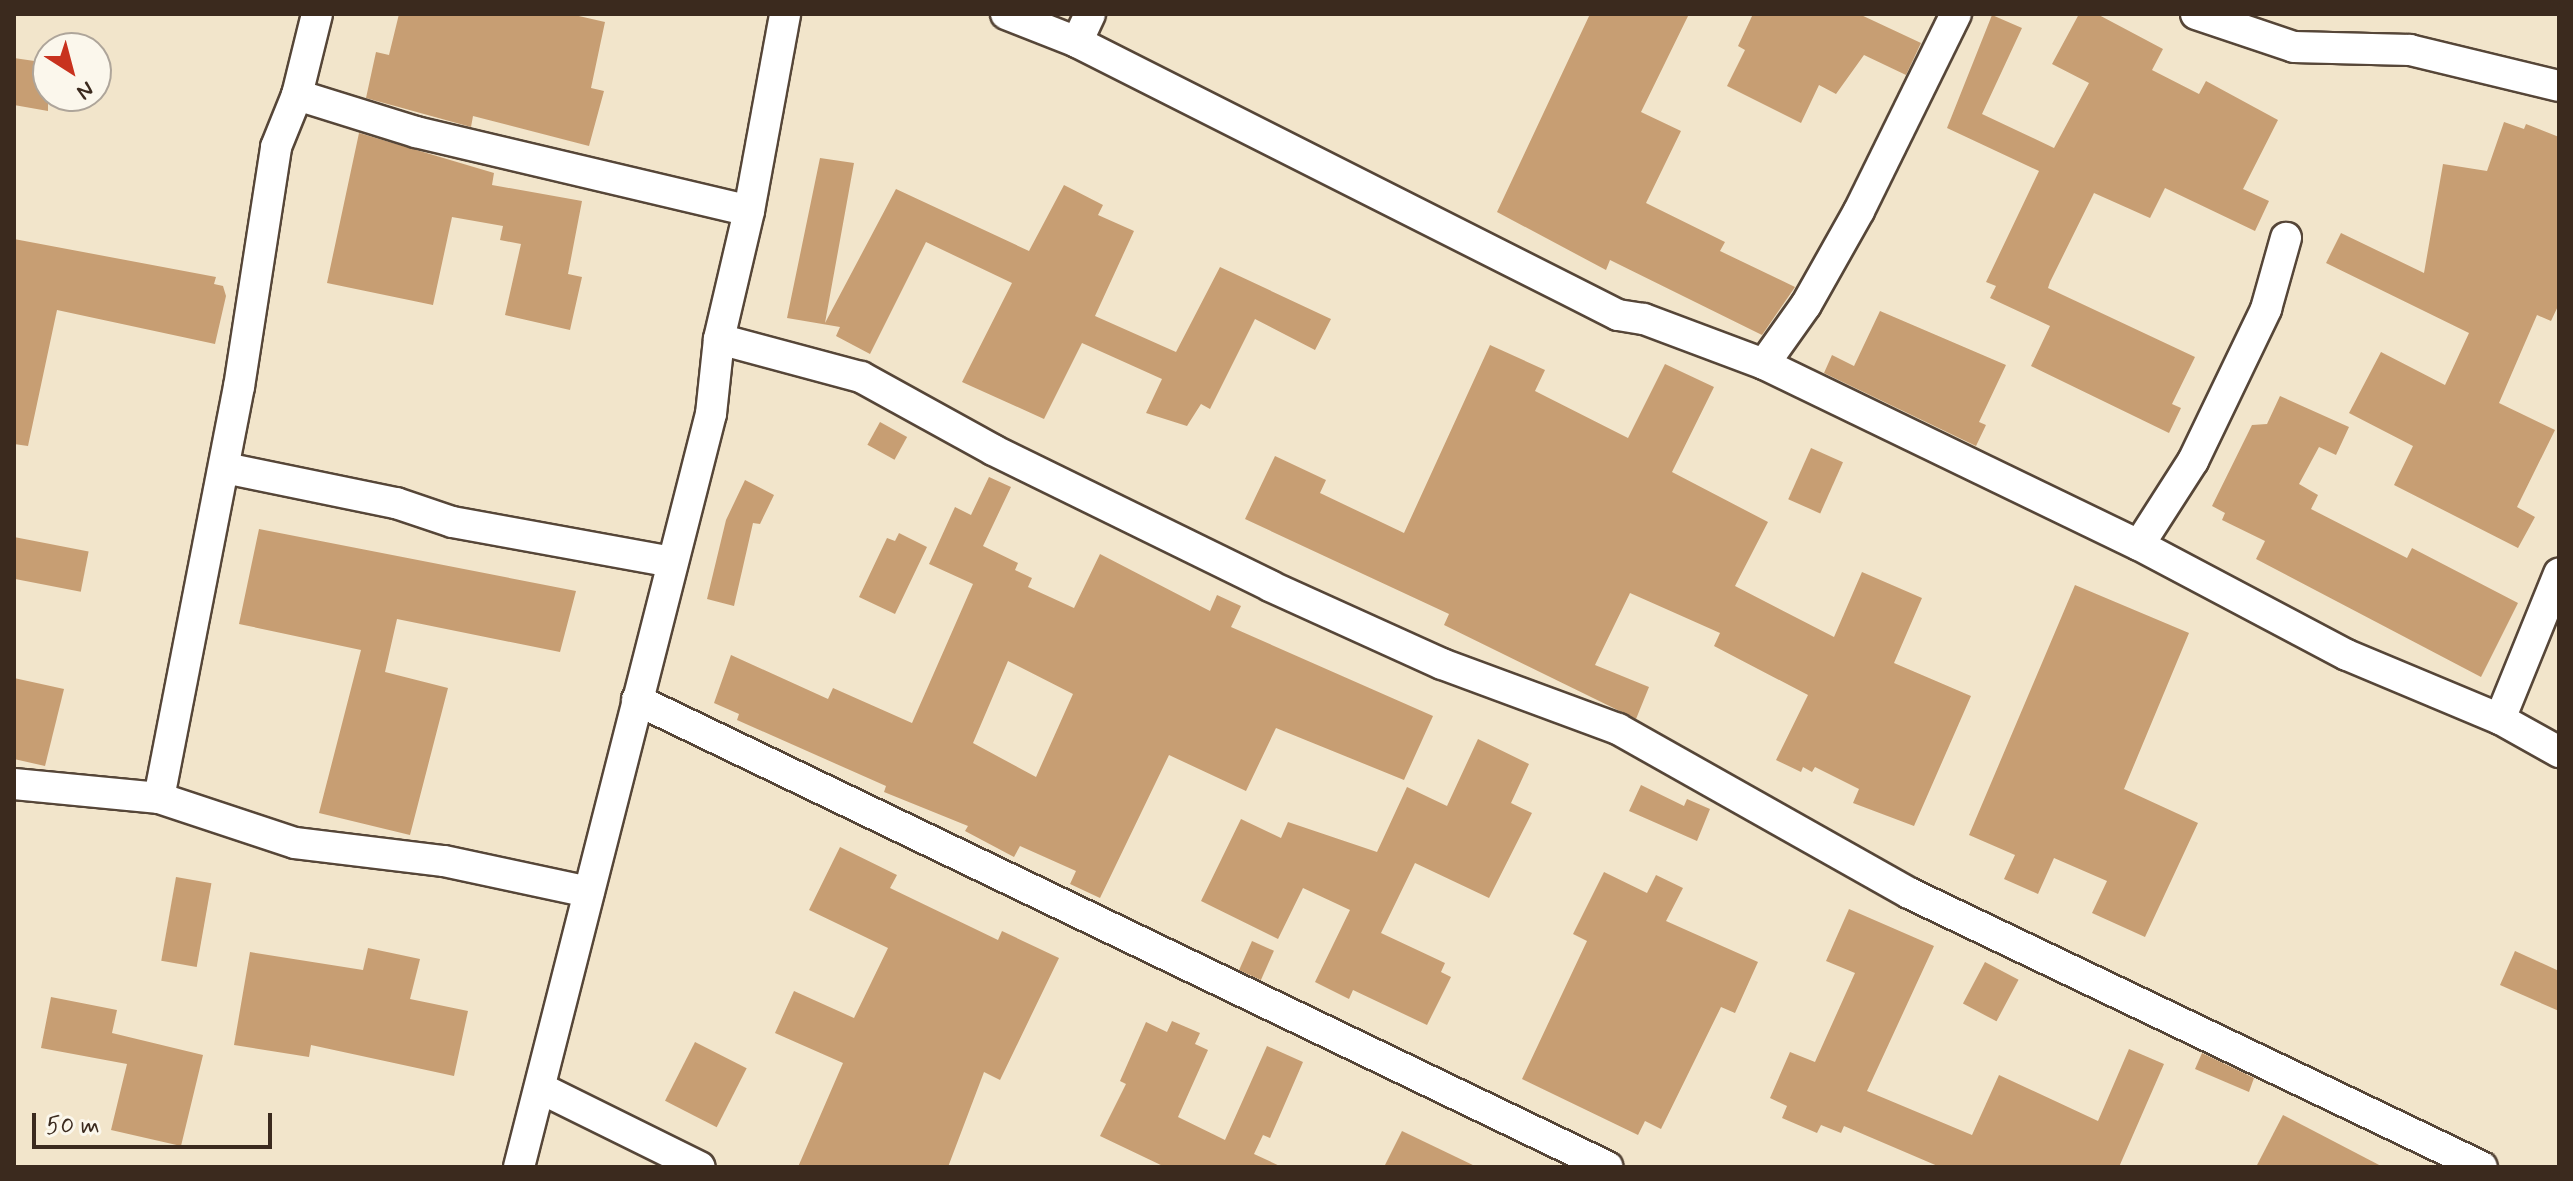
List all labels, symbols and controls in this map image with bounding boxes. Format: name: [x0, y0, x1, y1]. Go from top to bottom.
north arrow: [32, 32, 112, 112]
text: N: [71, 74, 99, 105]
scale bar: [36, 1097, 276, 1147]
text: 50 m: [46, 1111, 100, 1142]

